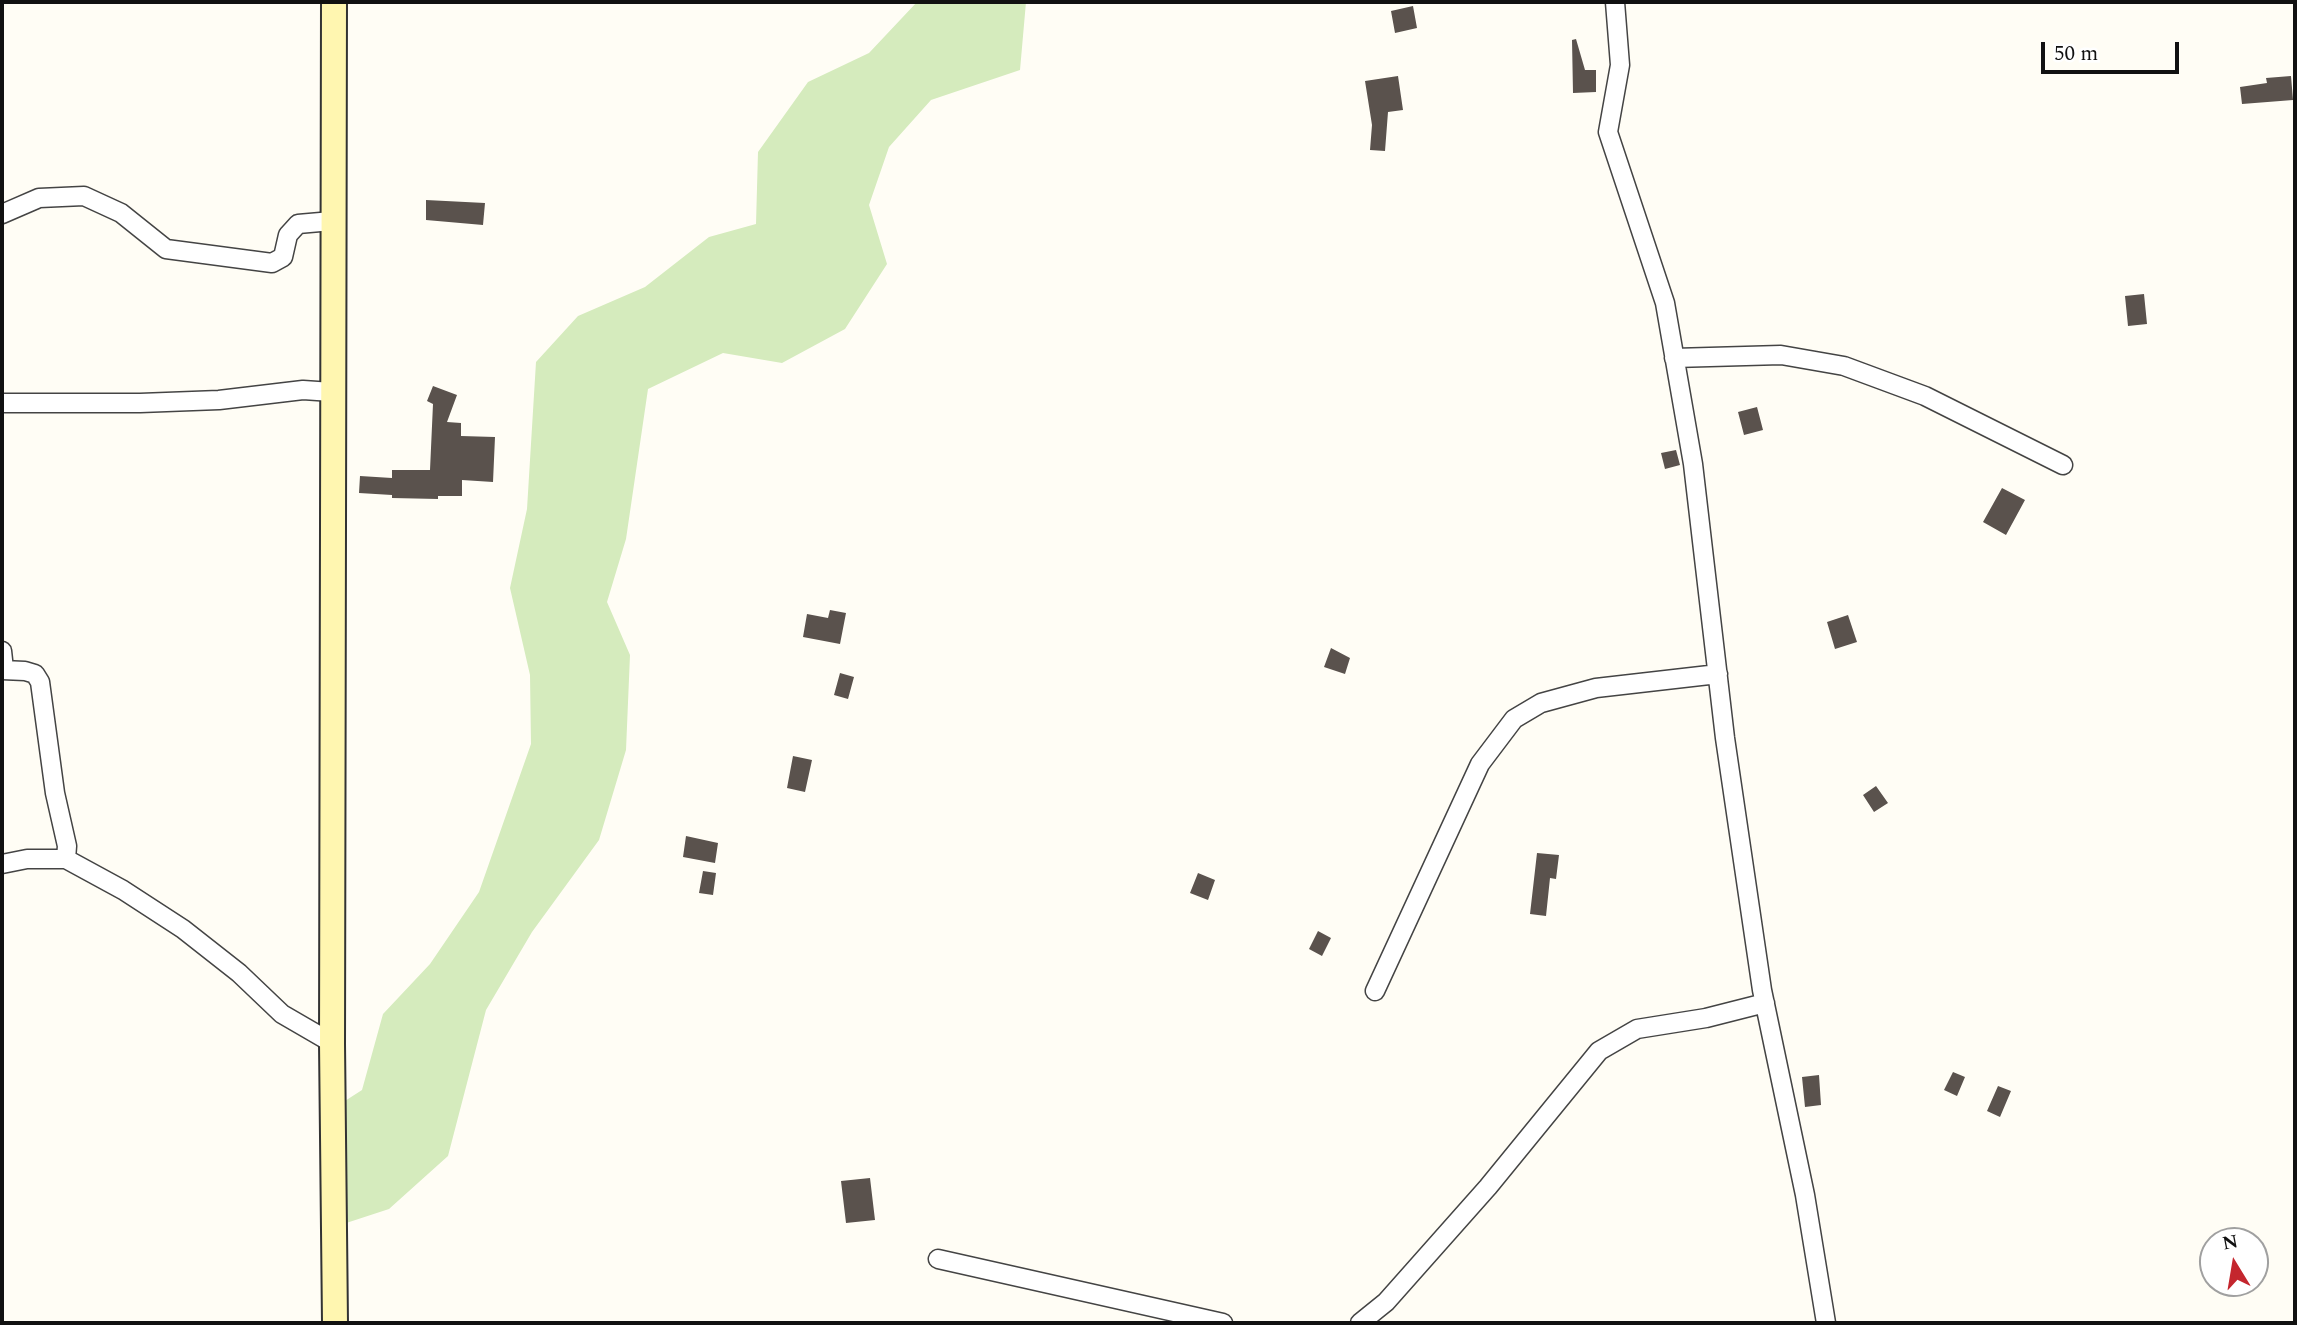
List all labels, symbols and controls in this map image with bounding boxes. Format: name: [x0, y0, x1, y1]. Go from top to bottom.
scale bar: [2045, 28, 2183, 72]
text: 50 m: [2054, 38, 2098, 70]
north arrow: [2199, 1227, 2269, 1297]
text: N: [2220, 1227, 2241, 1259]

